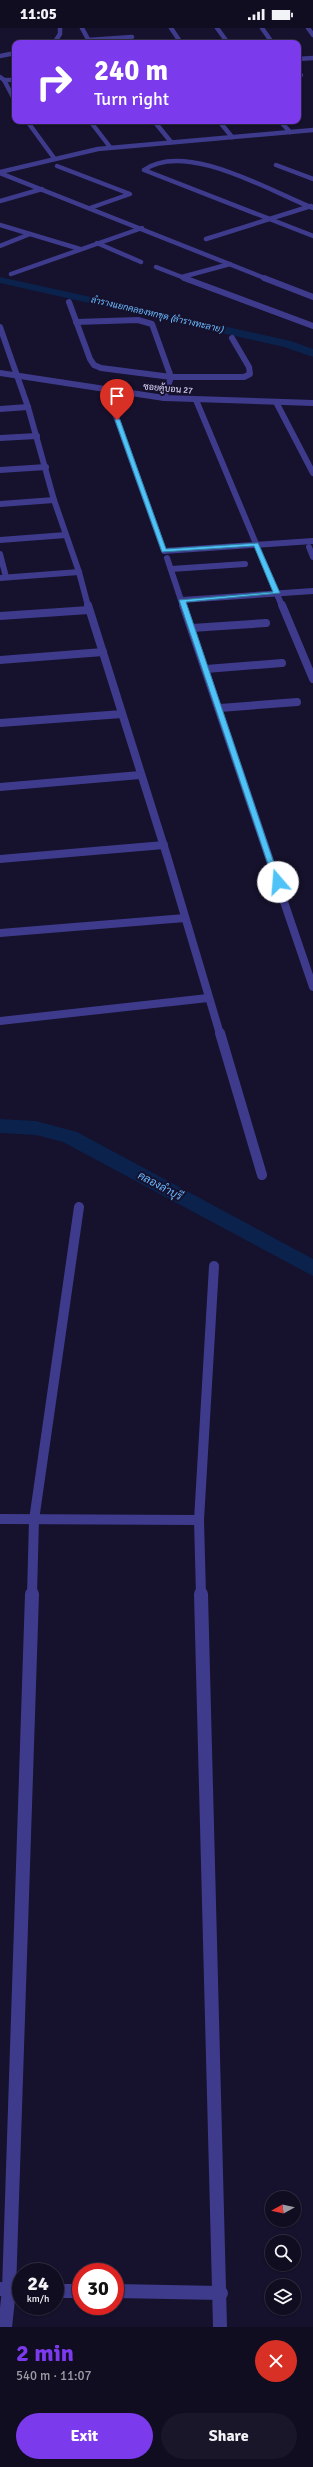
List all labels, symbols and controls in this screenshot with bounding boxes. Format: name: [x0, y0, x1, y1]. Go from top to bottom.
text: 11:05: [20, 5, 57, 23]
text: 240 m: [94, 54, 168, 88]
icon: right: [28, 56, 80, 108]
text: Turn right: [94, 88, 169, 110]
water label: ลำรางแยกคลองหกขุด (ลำรางทะลาย): [90, 294, 225, 336]
pin: [100, 379, 134, 420]
street label: ซอยคู้บอน 27: [143, 381, 193, 397]
icon: arrive: [106, 385, 128, 407]
position arrow: [257, 861, 299, 903]
water label: คลองลำบุรี: [135, 1167, 186, 1205]
north arrow: [265, 2191, 301, 2227]
map controls: [265, 2191, 301, 2315]
button: search: [265, 2235, 301, 2271]
speed limit sign: 30: [72, 2263, 124, 2315]
text: 24: [27, 2271, 49, 2296]
button: layers: [265, 2279, 301, 2315]
text: km/h: [27, 2293, 49, 2305]
text: 2 min: [16, 2338, 74, 2368]
button: close: [255, 2340, 297, 2382]
text: 540 m · 11:07: [16, 2368, 92, 2384]
button: Exit: [16, 2413, 153, 2459]
button: Share: [161, 2413, 297, 2459]

